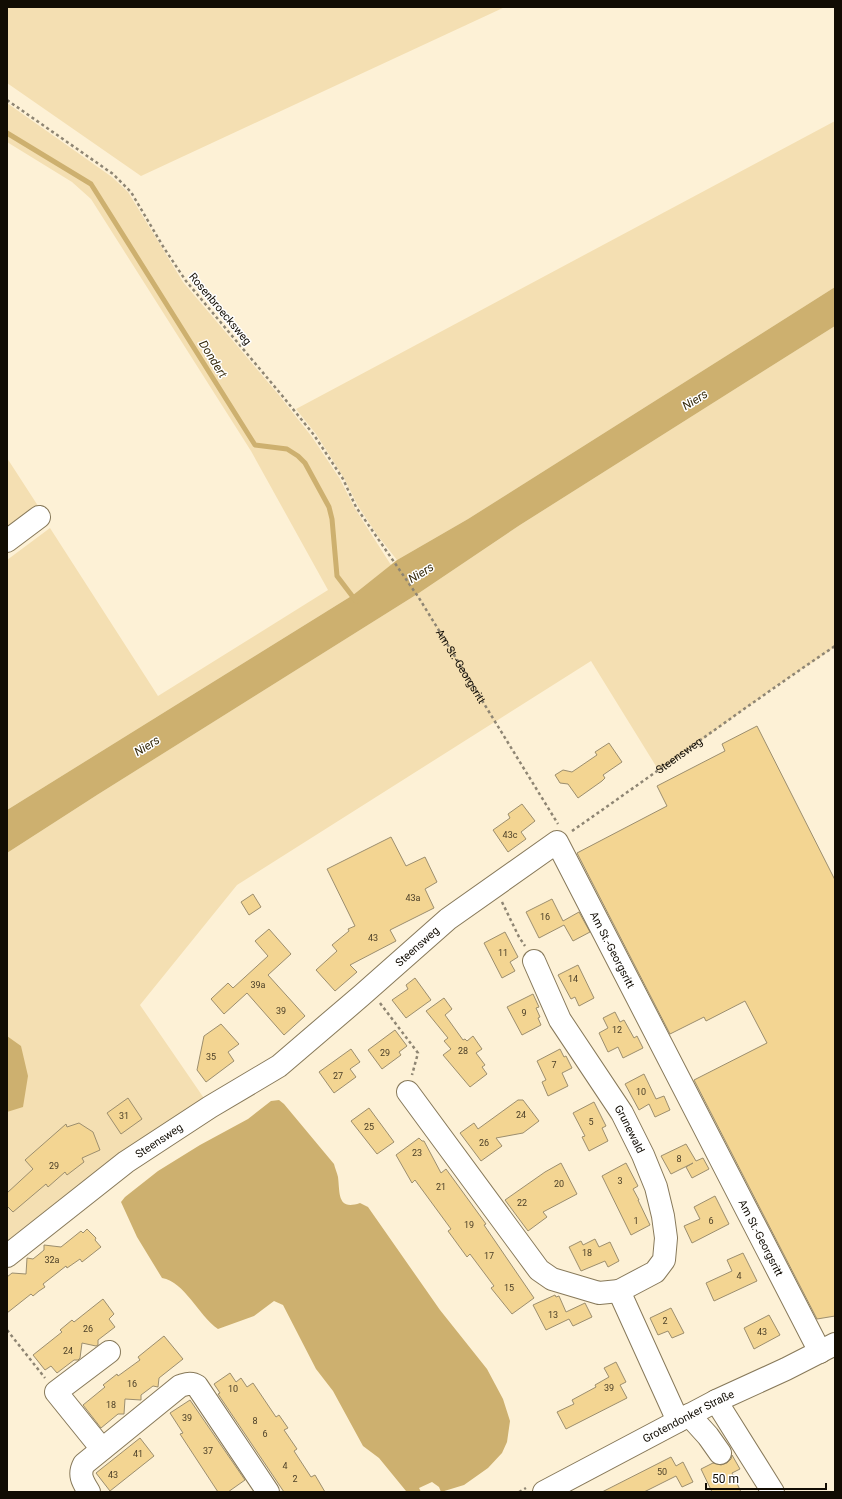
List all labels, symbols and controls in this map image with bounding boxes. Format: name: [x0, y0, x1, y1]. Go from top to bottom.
street label: Rosenbroecksweg: [186, 270, 254, 348]
water label: Dondert: [196, 338, 230, 380]
water label: Niers: [680, 387, 710, 413]
water label: Niers: [406, 560, 436, 586]
street label: Am St.-Georgsritt: [433, 627, 489, 706]
water label: Niers: [132, 733, 162, 759]
street label: Steensweg: [653, 734, 705, 776]
house number: 43c: [503, 830, 518, 840]
house number: 43a: [405, 893, 421, 903]
street label: Am St.-Georgsritt: [587, 909, 638, 991]
house number: 16: [540, 912, 550, 922]
street label: Steensweg: [393, 924, 442, 969]
house number: 43: [368, 933, 378, 943]
house number: 11: [498, 948, 508, 958]
house number: 14: [568, 974, 578, 984]
house number: 39a: [250, 980, 266, 990]
house number: 39: [276, 1006, 286, 1016]
house number: 9: [521, 1008, 527, 1018]
house number: 12: [612, 1025, 622, 1035]
house number: 28: [458, 1046, 468, 1056]
house number: 29: [380, 1048, 390, 1058]
house number: 35: [206, 1052, 216, 1062]
house number: 7: [551, 1060, 557, 1070]
house number: 27: [333, 1071, 343, 1081]
house number: 10: [636, 1087, 646, 1097]
street label: Grunewald: [612, 1102, 647, 1155]
house number: 24: [516, 1110, 526, 1120]
house number: 31: [119, 1111, 129, 1121]
house number: 5: [588, 1117, 594, 1127]
street label: Steensweg: [133, 1120, 185, 1161]
house number: 25: [364, 1122, 374, 1132]
house number: 26: [479, 1138, 489, 1148]
house number: 23: [412, 1148, 422, 1158]
house number: 8: [676, 1154, 682, 1164]
house number: 29: [49, 1161, 59, 1171]
house number: 3: [617, 1176, 623, 1186]
house number: 20: [554, 1179, 564, 1189]
house number: 21: [436, 1182, 446, 1192]
street label: Am St.-Georgsritt: [736, 1197, 786, 1279]
house number: 22: [517, 1198, 527, 1208]
house number: 1: [633, 1216, 639, 1226]
house number: 6: [708, 1216, 714, 1226]
house number: 19: [464, 1220, 474, 1230]
house number: 18: [582, 1248, 592, 1258]
house number: 17: [484, 1251, 494, 1261]
house number: 32a: [44, 1255, 60, 1265]
house number: 4: [736, 1271, 742, 1281]
house number: 15: [504, 1283, 514, 1293]
house number: 13: [548, 1310, 558, 1320]
house number: 2: [662, 1316, 668, 1326]
house number: 26: [83, 1324, 93, 1334]
house number: 43: [757, 1327, 767, 1337]
house number: 24: [63, 1346, 73, 1356]
house number: 16: [127, 1379, 137, 1389]
house number: 39: [604, 1383, 614, 1393]
house number: 10: [228, 1384, 238, 1394]
street label: Grotendonker Straße: [640, 1387, 736, 1445]
house number: 18: [106, 1400, 116, 1410]
house number: 39: [182, 1413, 192, 1423]
house number: 8: [252, 1416, 258, 1426]
house number: 6: [262, 1429, 268, 1439]
house number: 37: [203, 1446, 213, 1456]
house number: 41: [133, 1449, 143, 1459]
house number: 4: [282, 1461, 288, 1471]
scale bar: [706, 1465, 826, 1491]
house number: 50: [657, 1467, 667, 1477]
house number: 43: [108, 1470, 118, 1480]
text: 50 m: [712, 1472, 739, 1486]
house number: 2: [292, 1474, 298, 1484]

